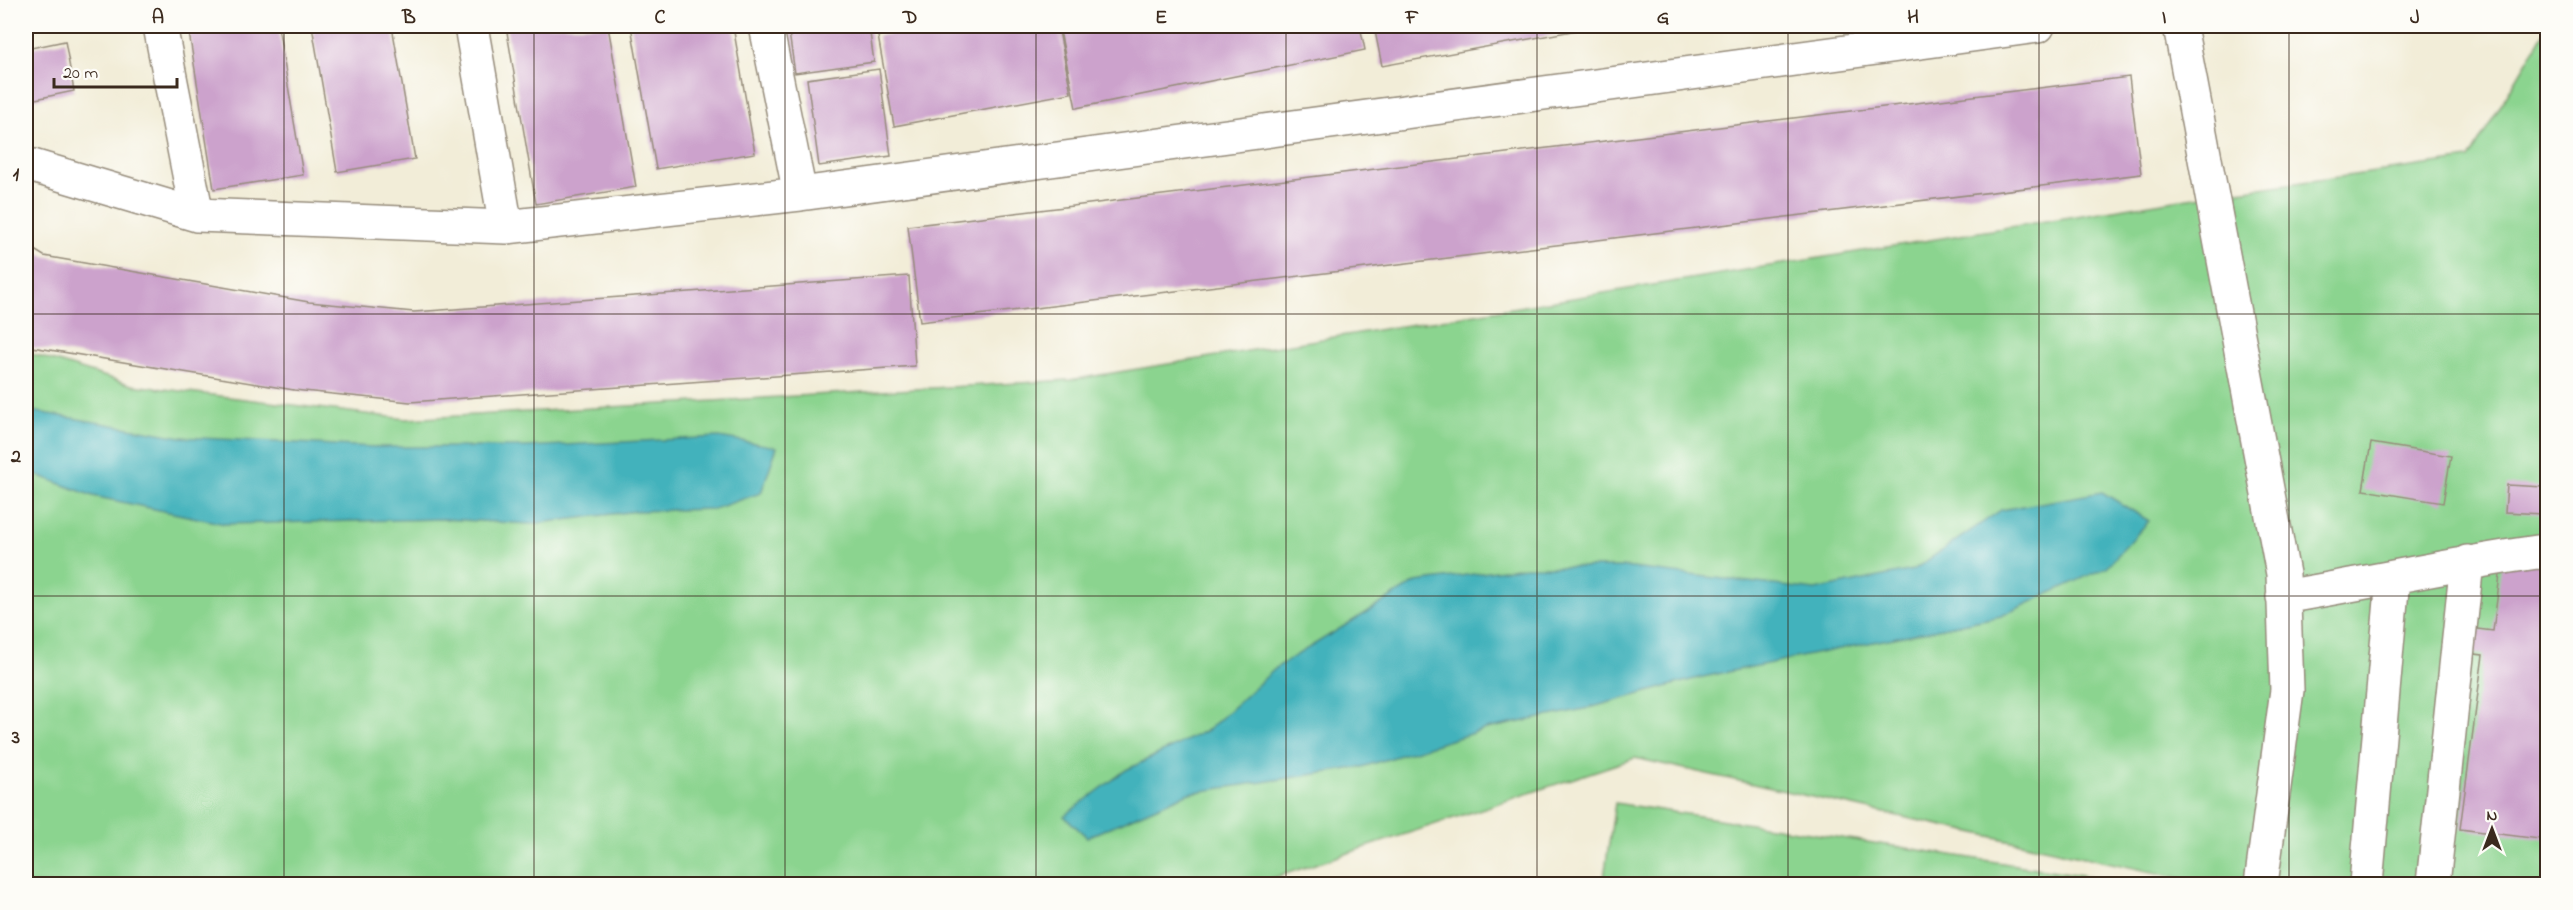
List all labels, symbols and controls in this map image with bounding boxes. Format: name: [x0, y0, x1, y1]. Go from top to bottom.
text: A: [152, 4, 164, 33]
text: B: [401, 4, 416, 33]
text: C: [655, 4, 666, 33]
text: D: [902, 4, 917, 33]
text: E: [1155, 4, 1167, 33]
text: F: [1405, 4, 1419, 33]
text: G: [1657, 4, 1670, 33]
text: H: [1907, 4, 1919, 33]
text: I: [2162, 4, 2167, 33]
text: J: [2410, 4, 2420, 33]
scale bar: [54, 51, 177, 89]
text: 20 m: [63, 61, 98, 87]
text: 1: [13, 161, 20, 190]
text: 2: [10, 443, 21, 472]
text: 3: [11, 724, 20, 753]
north arrow: [2462, 799, 2522, 859]
text: N: [2487, 804, 2498, 828]

